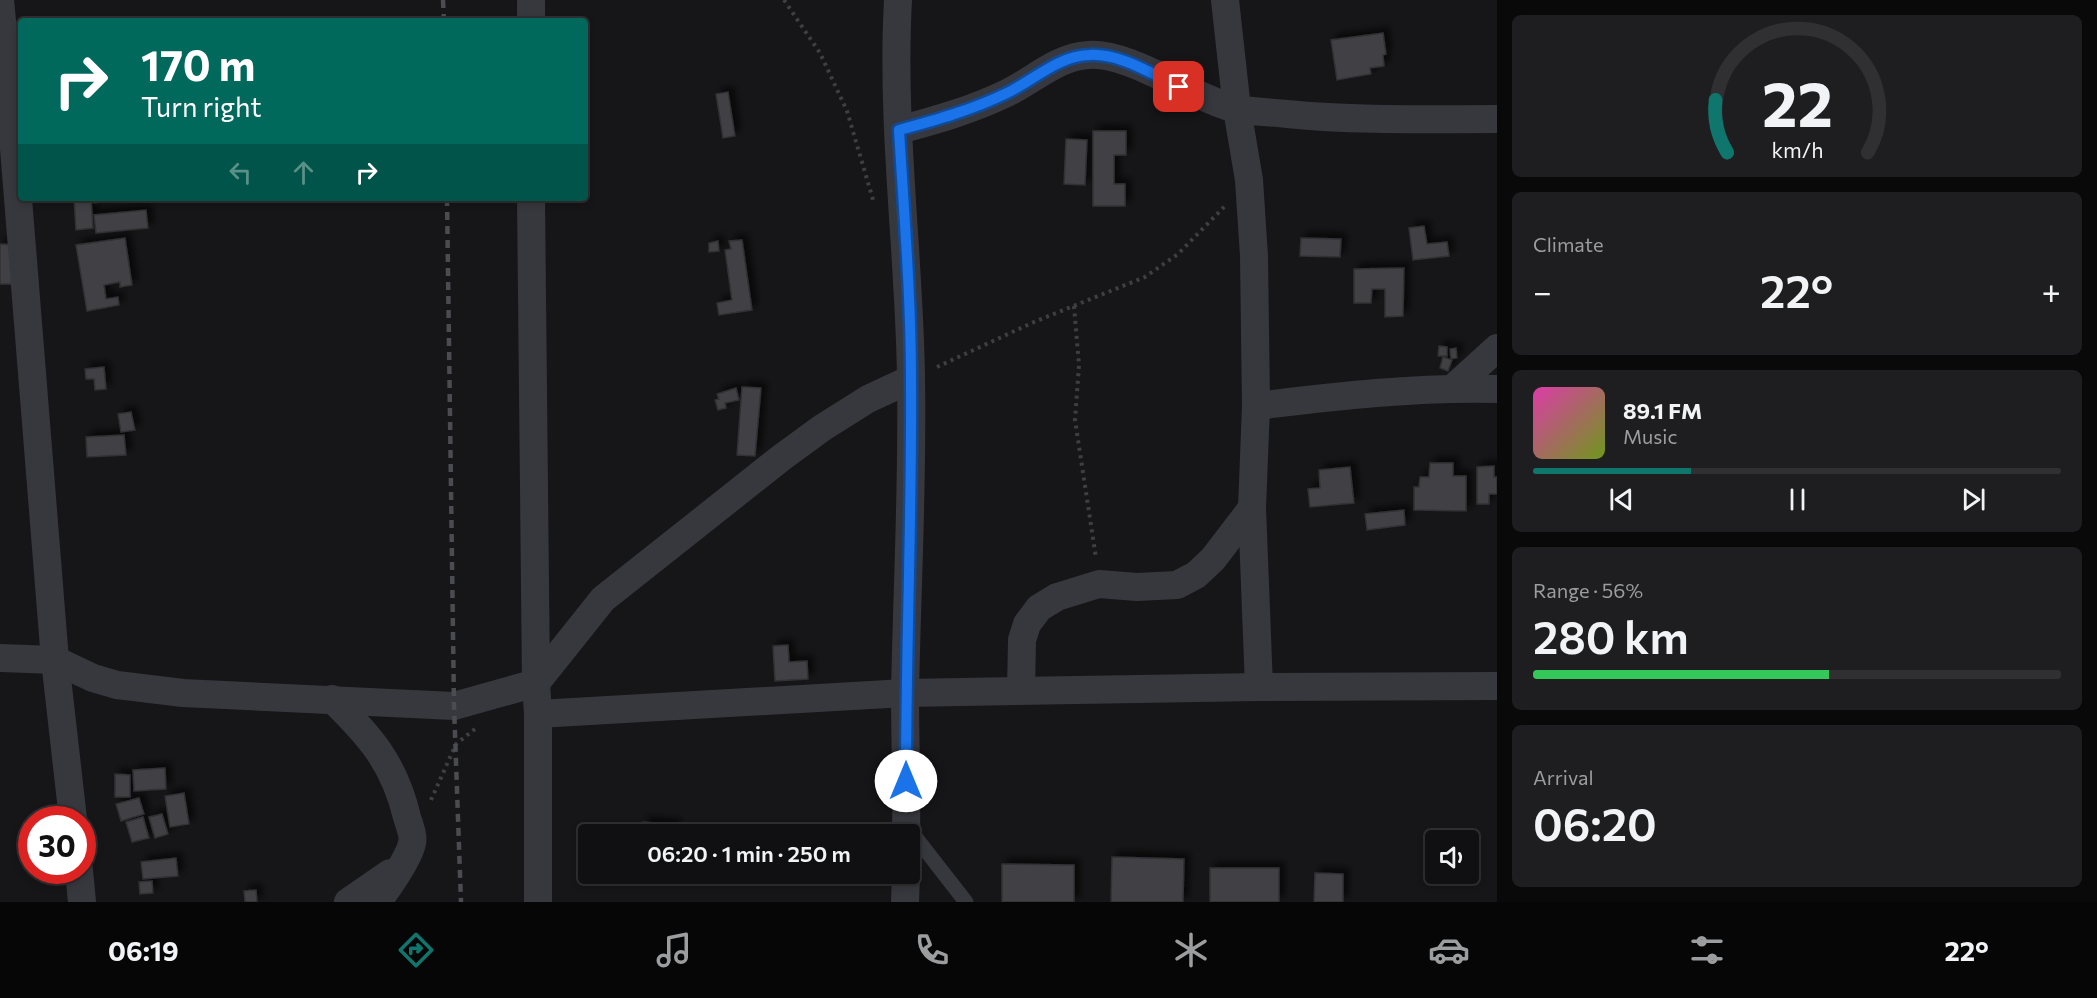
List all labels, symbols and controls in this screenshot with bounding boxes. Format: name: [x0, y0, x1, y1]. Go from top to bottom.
text: 170 m: [141, 38, 255, 90]
icon: right: [42, 42, 120, 120]
pin: [1153, 61, 1204, 112]
text: 22: [1761, 64, 1833, 140]
icon: arrive: [1162, 70, 1195, 103]
text: Turn right: [141, 90, 261, 123]
text: km/h: [1771, 137, 1823, 163]
icon: left: [224, 156, 257, 189]
icon: ahead: [287, 156, 320, 189]
icon: right: [350, 156, 383, 189]
text: Climate: [1533, 232, 1603, 256]
text: 22°: [1760, 262, 1833, 317]
text: −: [1533, 270, 1552, 311]
text: +: [2042, 270, 2061, 311]
text: 89.1 FM: [1623, 397, 1702, 424]
text: Music: [1623, 424, 1677, 448]
icon: previous: [1605, 483, 1638, 516]
icon: pause: [1781, 483, 1814, 516]
icon: next: [1957, 483, 1990, 516]
text: Range · 56%: [1533, 578, 1643, 602]
text: 280 km: [1533, 608, 1689, 663]
position arrow: [874, 749, 938, 813]
text: Arrival: [1533, 765, 1594, 789]
text: 06:20: [1533, 795, 1657, 850]
speed limit sign: 30: [18, 806, 96, 884]
map controls: [1425, 830, 1479, 884]
button: sound: [1425, 830, 1479, 884]
text: 06:20 · 1 min · 250 m: [647, 840, 851, 867]
icon: directions: [395, 929, 437, 971]
icon: music: [653, 929, 695, 971]
icon: phone: [911, 929, 953, 971]
icon: climate: [1170, 929, 1212, 971]
icon: car: [1428, 929, 1470, 971]
icon: filters: [1686, 929, 1728, 971]
text: 06:19: [108, 934, 179, 967]
text: 22°: [1944, 934, 1989, 967]

